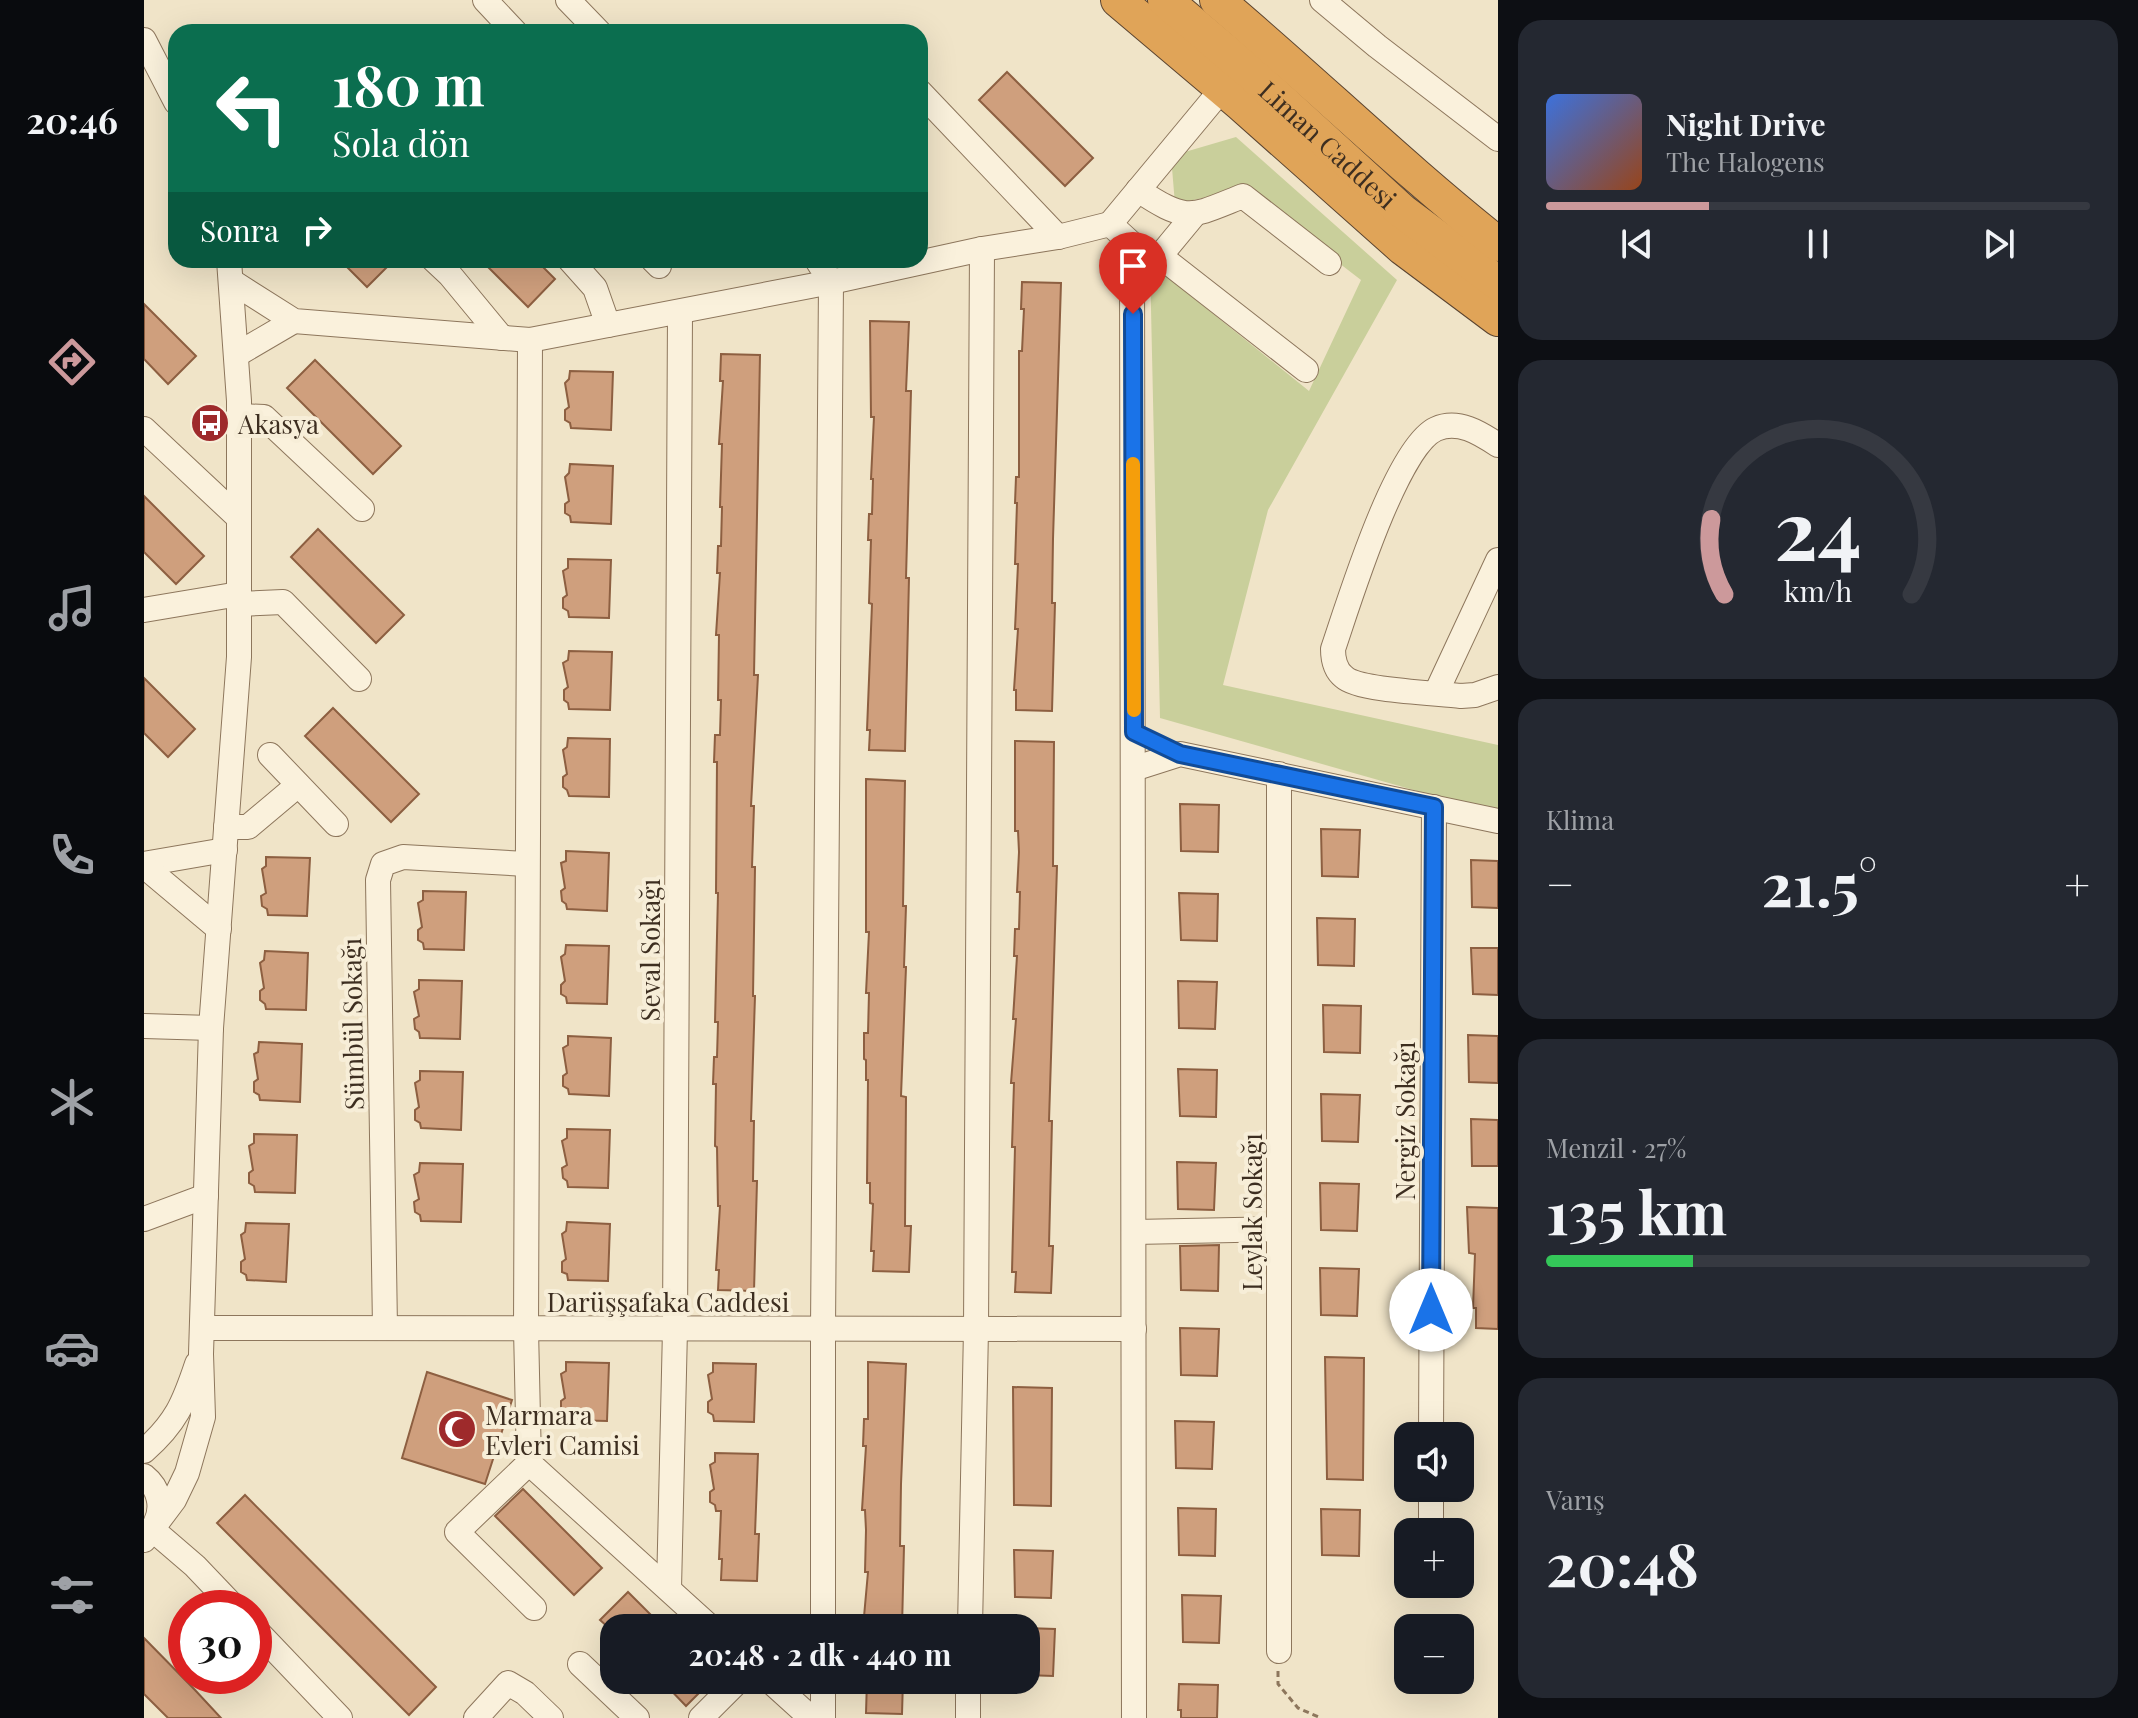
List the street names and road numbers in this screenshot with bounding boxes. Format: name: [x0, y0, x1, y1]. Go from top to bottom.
street label: Liman Caddesi: [1252, 72, 1405, 216]
street label: Seval Sokağı: [632, 878, 667, 1021]
street label: Sümbül Sokağı: [333, 937, 371, 1110]
street label: Nergiz Sokağı: [1387, 1041, 1422, 1201]
street label: Leylak Sokağı: [1234, 1133, 1269, 1291]
street label: Darüşşafaka Caddesi: [547, 1284, 790, 1319]

